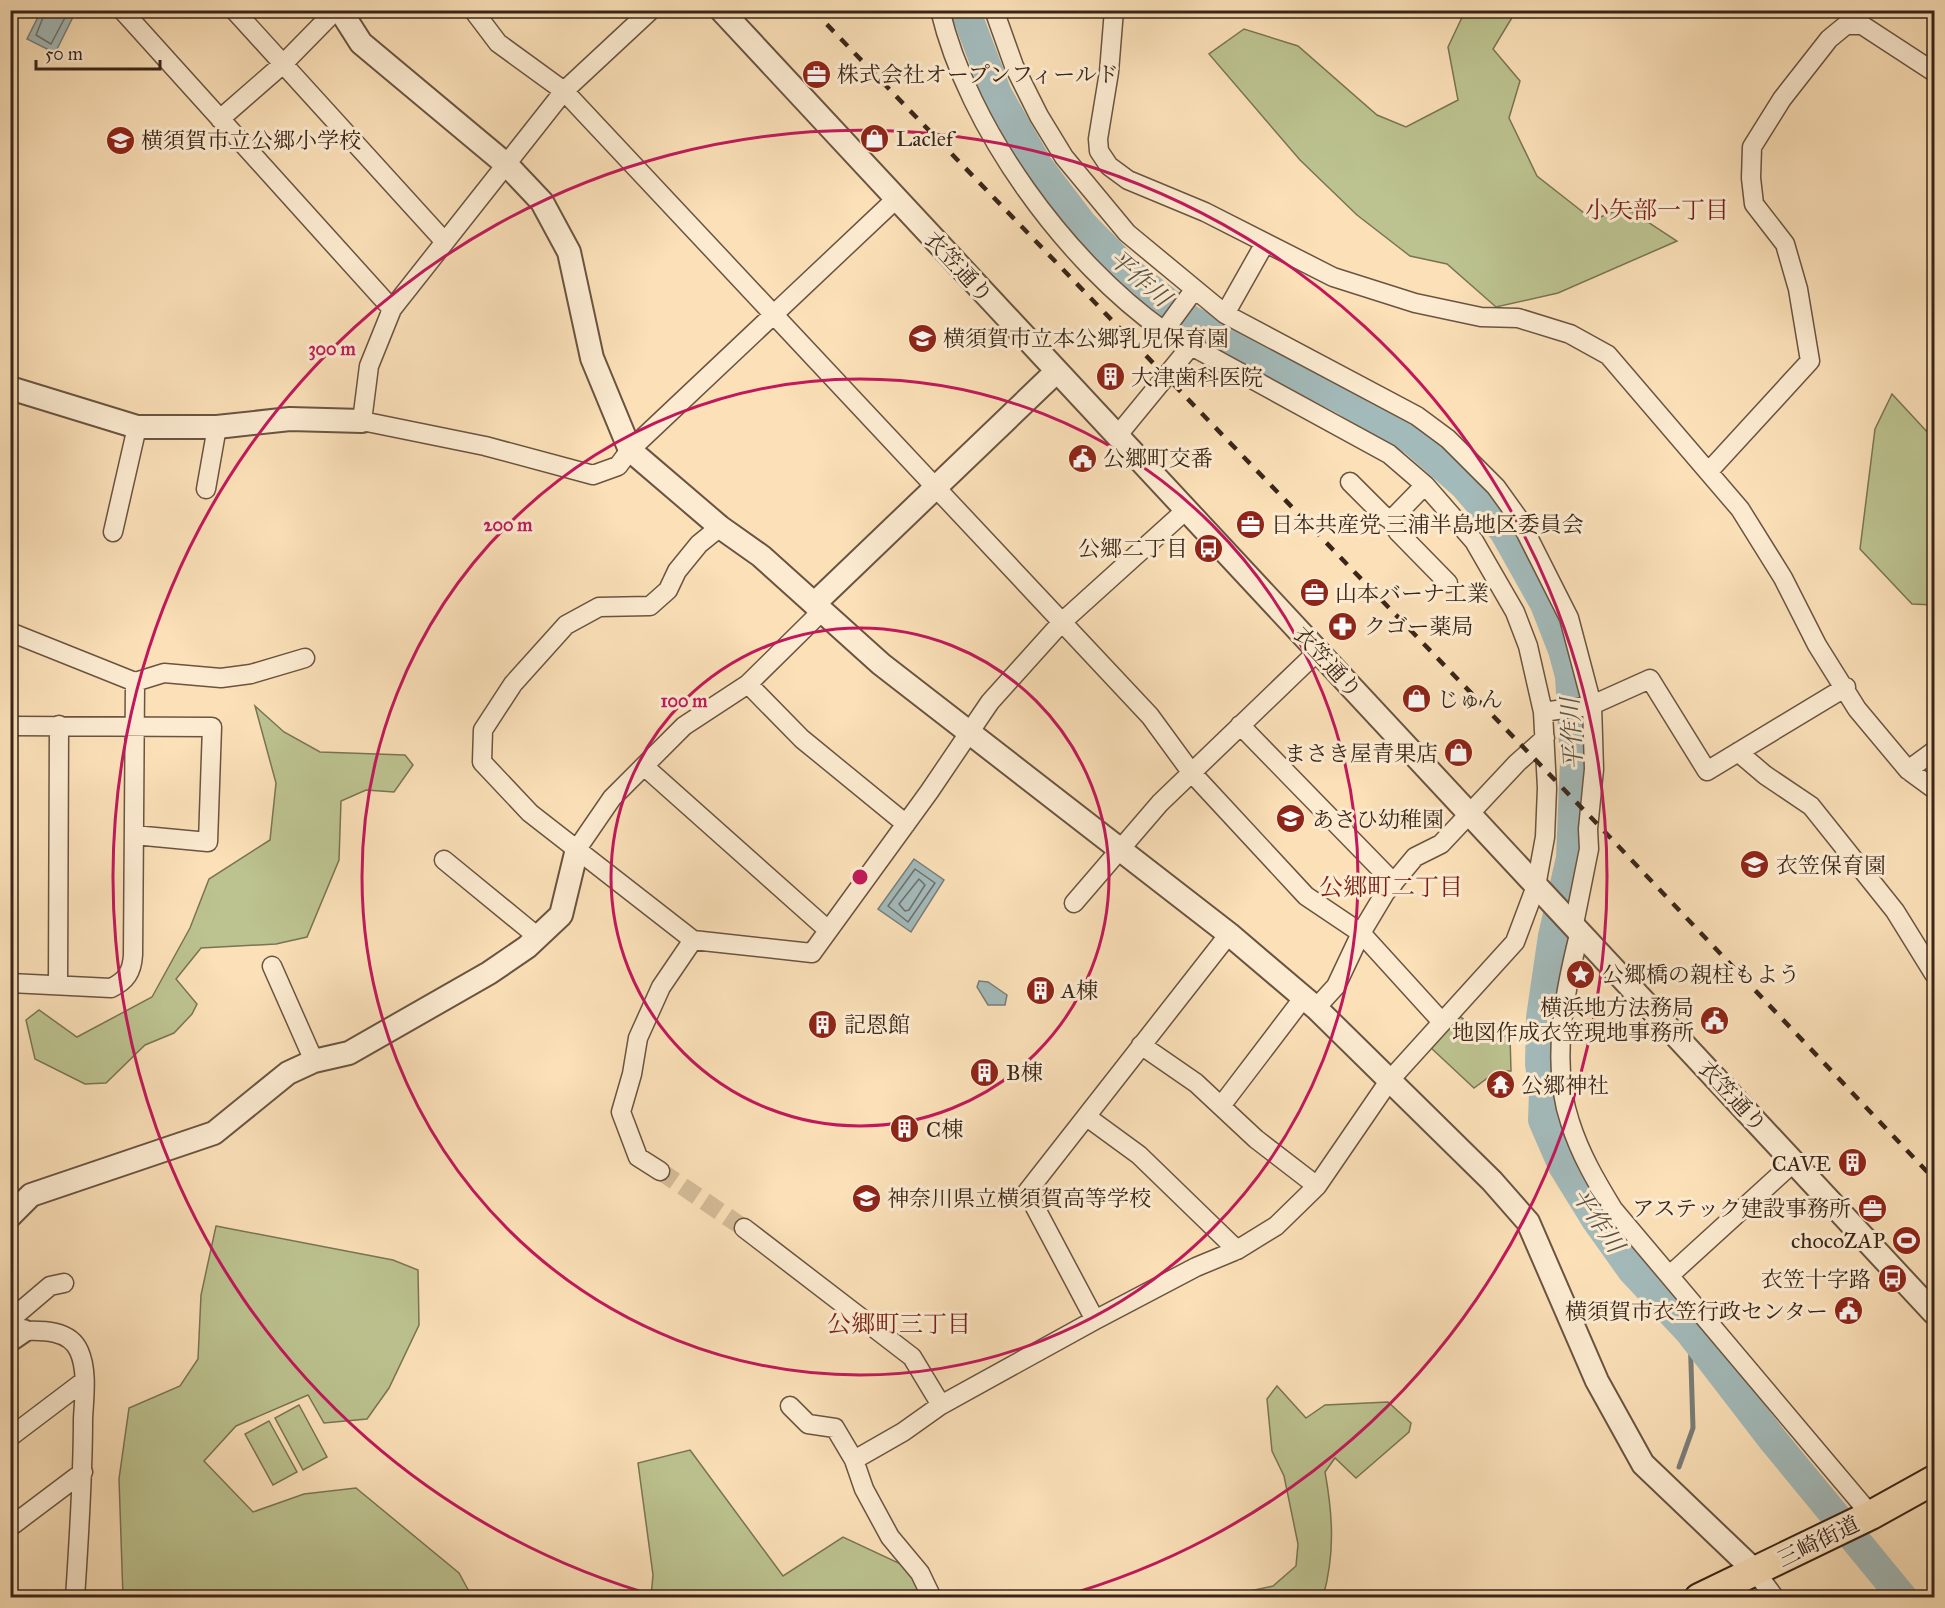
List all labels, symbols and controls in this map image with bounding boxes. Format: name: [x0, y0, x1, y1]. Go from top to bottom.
scale bar: [36, 33, 160, 71]
text: 50 m: [45, 43, 83, 65]
office icon: 株式会社オープンフィールド: [800, 58, 832, 90]
place label: 株式会社オープンフィールド: [837, 61, 1119, 88]
shop icon: Laclef: [859, 122, 891, 154]
school or university icon: 横須賀市立公郷小学校: [104, 124, 136, 156]
place label: Laclef: [896, 125, 957, 152]
place label: 横須賀市立公郷小学校: [141, 127, 361, 154]
district label: 小矢部一丁目: [1585, 195, 1729, 225]
street label: 衣笠通り: [919, 226, 999, 309]
water label: 平作川: [1103, 243, 1179, 315]
school or university icon: 横須賀市立本公郷乳児保育園: [906, 322, 938, 354]
place label: 横須賀市立本公郷乳児保育園: [943, 325, 1229, 352]
text: 300 m: [308, 338, 356, 361]
building icon: 大津歯科医院: [1094, 361, 1126, 393]
place label: 大津歯科医院: [1131, 364, 1263, 391]
public building icon: 公郷町交番: [1066, 442, 1098, 474]
place label: 公郷町交番: [1103, 445, 1213, 472]
office icon: 日本共産党 三浦半島地区委員会: [1234, 508, 1266, 540]
place label: 日本共産党 三浦半島地区委員会: [1271, 511, 1584, 538]
text: 200 m: [484, 514, 533, 536]
bus stop icon: 公郷二丁目: [1193, 532, 1225, 564]
place label: 公郷二丁目: [1078, 535, 1188, 562]
office icon: 山本バーナ工業: [1298, 577, 1330, 609]
place label: 山本バーナ工業: [1335, 580, 1489, 607]
pharmacy icon: クゴー薬局: [1327, 610, 1359, 642]
place label: クゴー薬局: [1364, 613, 1474, 640]
street label: 衣笠通り: [1288, 621, 1368, 704]
shop icon: じゅん: [1400, 683, 1432, 715]
place label: じゅん: [1437, 686, 1503, 713]
text: 100 m: [661, 690, 708, 712]
water label: 平作川: [1555, 694, 1589, 771]
shop icon: まさき屋青果店: [1443, 737, 1475, 769]
place label: まさき屋青果店: [1284, 740, 1438, 767]
school or university icon: あさひ幼稚園: [1275, 803, 1307, 835]
place label: あさひ幼稚園: [1312, 806, 1444, 833]
school or university icon: 衣笠保育園: [1739, 849, 1771, 881]
place label: 衣笠保育園: [1776, 852, 1886, 879]
centre of rings: [850, 867, 870, 887]
district label: 公郷町二丁目: [1319, 872, 1463, 902]
place icon: 公郷橋の親柱もよう: [1565, 958, 1597, 990]
place label: 公郷橋の親柱もよう: [1602, 961, 1800, 988]
building icon: A棟: [1024, 974, 1056, 1006]
place label: A棟: [1060, 977, 1098, 1004]
place label: 横浜地方法務局 地図作成衣笠現地事務所: [1452, 994, 1694, 1046]
public building icon: 横浜地方法務局 地図作成衣笠現地事務所: [1699, 1004, 1731, 1036]
building icon: 記恩館: [807, 1008, 839, 1040]
place label: 記恩館: [844, 1011, 910, 1038]
street label: 衣笠通り: [1693, 1055, 1773, 1138]
building icon: B棟: [969, 1056, 1001, 1088]
place label: B棟: [1006, 1059, 1043, 1086]
temple icon: 公郷神社: [1484, 1069, 1516, 1101]
place label: 公郷神社: [1521, 1072, 1609, 1099]
building icon: C棟: [889, 1113, 921, 1145]
place label: C棟: [926, 1116, 963, 1143]
building icon: CAVE: [1836, 1147, 1868, 1179]
place label: CAVE: [1772, 1150, 1831, 1177]
school or university icon: 神奈川県立横須賀高等学校: [850, 1182, 882, 1214]
water label: 平作川: [1565, 1182, 1632, 1261]
place label: 神奈川県立横須賀高等学校: [887, 1185, 1151, 1212]
office icon: アステック建設事務所: [1856, 1192, 1888, 1224]
place label: アステック建設事務所: [1632, 1195, 1851, 1222]
sports icon: chocoZAP: [1890, 1224, 1922, 1256]
place label: chocoZAP: [1791, 1227, 1885, 1254]
bus stop icon: 衣笠十字路: [1876, 1263, 1908, 1295]
place label: 衣笠十字路: [1761, 1266, 1871, 1293]
public building icon: 横須賀市衣笠行政センター: [1833, 1295, 1865, 1327]
place label: 横須賀市衣笠行政センター: [1565, 1298, 1828, 1325]
district label: 公郷町三丁目: [827, 1309, 971, 1339]
street label: 三崎街道: [1773, 1510, 1864, 1573]

